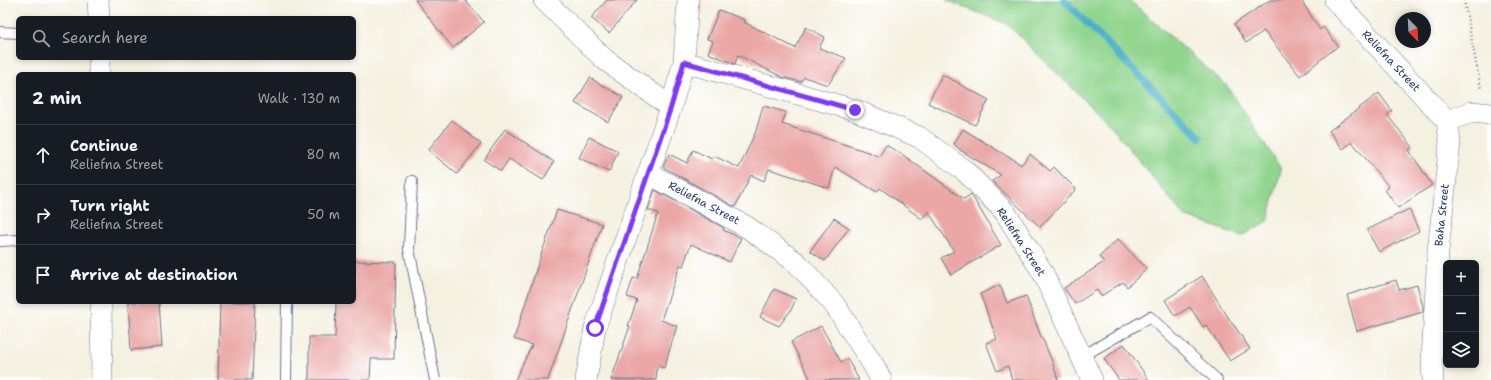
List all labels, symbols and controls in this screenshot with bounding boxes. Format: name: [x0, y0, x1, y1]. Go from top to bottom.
north arrow: [1395, 12, 1431, 48]
search box: [16, 16, 356, 60]
icon: search: [30, 27, 52, 49]
street label: Reliefna Street: [1359, 27, 1424, 95]
text: Search here: [62, 28, 148, 48]
text: 2 min: [32, 87, 82, 109]
text: Walk · 130 m: [258, 90, 340, 107]
route end: [846, 101, 864, 119]
text: Continue: [70, 136, 138, 156]
icon: ahead: [32, 144, 54, 166]
text: 80 m: [306, 146, 340, 163]
text: Reliefna Street: [70, 156, 163, 173]
street label: Reliefna Street: [666, 178, 743, 228]
street label: Baha Street: [1431, 183, 1453, 247]
text: Turn right: [70, 196, 150, 216]
icon: right: [32, 204, 54, 226]
street label: Reliefna Street: [993, 205, 1049, 279]
text: 50 m: [307, 206, 340, 223]
text: Reliefna Street: [70, 216, 163, 233]
map controls: [1443, 260, 1479, 368]
button: +: [1443, 260, 1479, 296]
icon: arrive: [32, 264, 54, 286]
text: Arrive at destination: [70, 265, 238, 285]
button: −: [1443, 296, 1479, 332]
route start: [586, 319, 604, 337]
button: layers: [1443, 332, 1479, 368]

